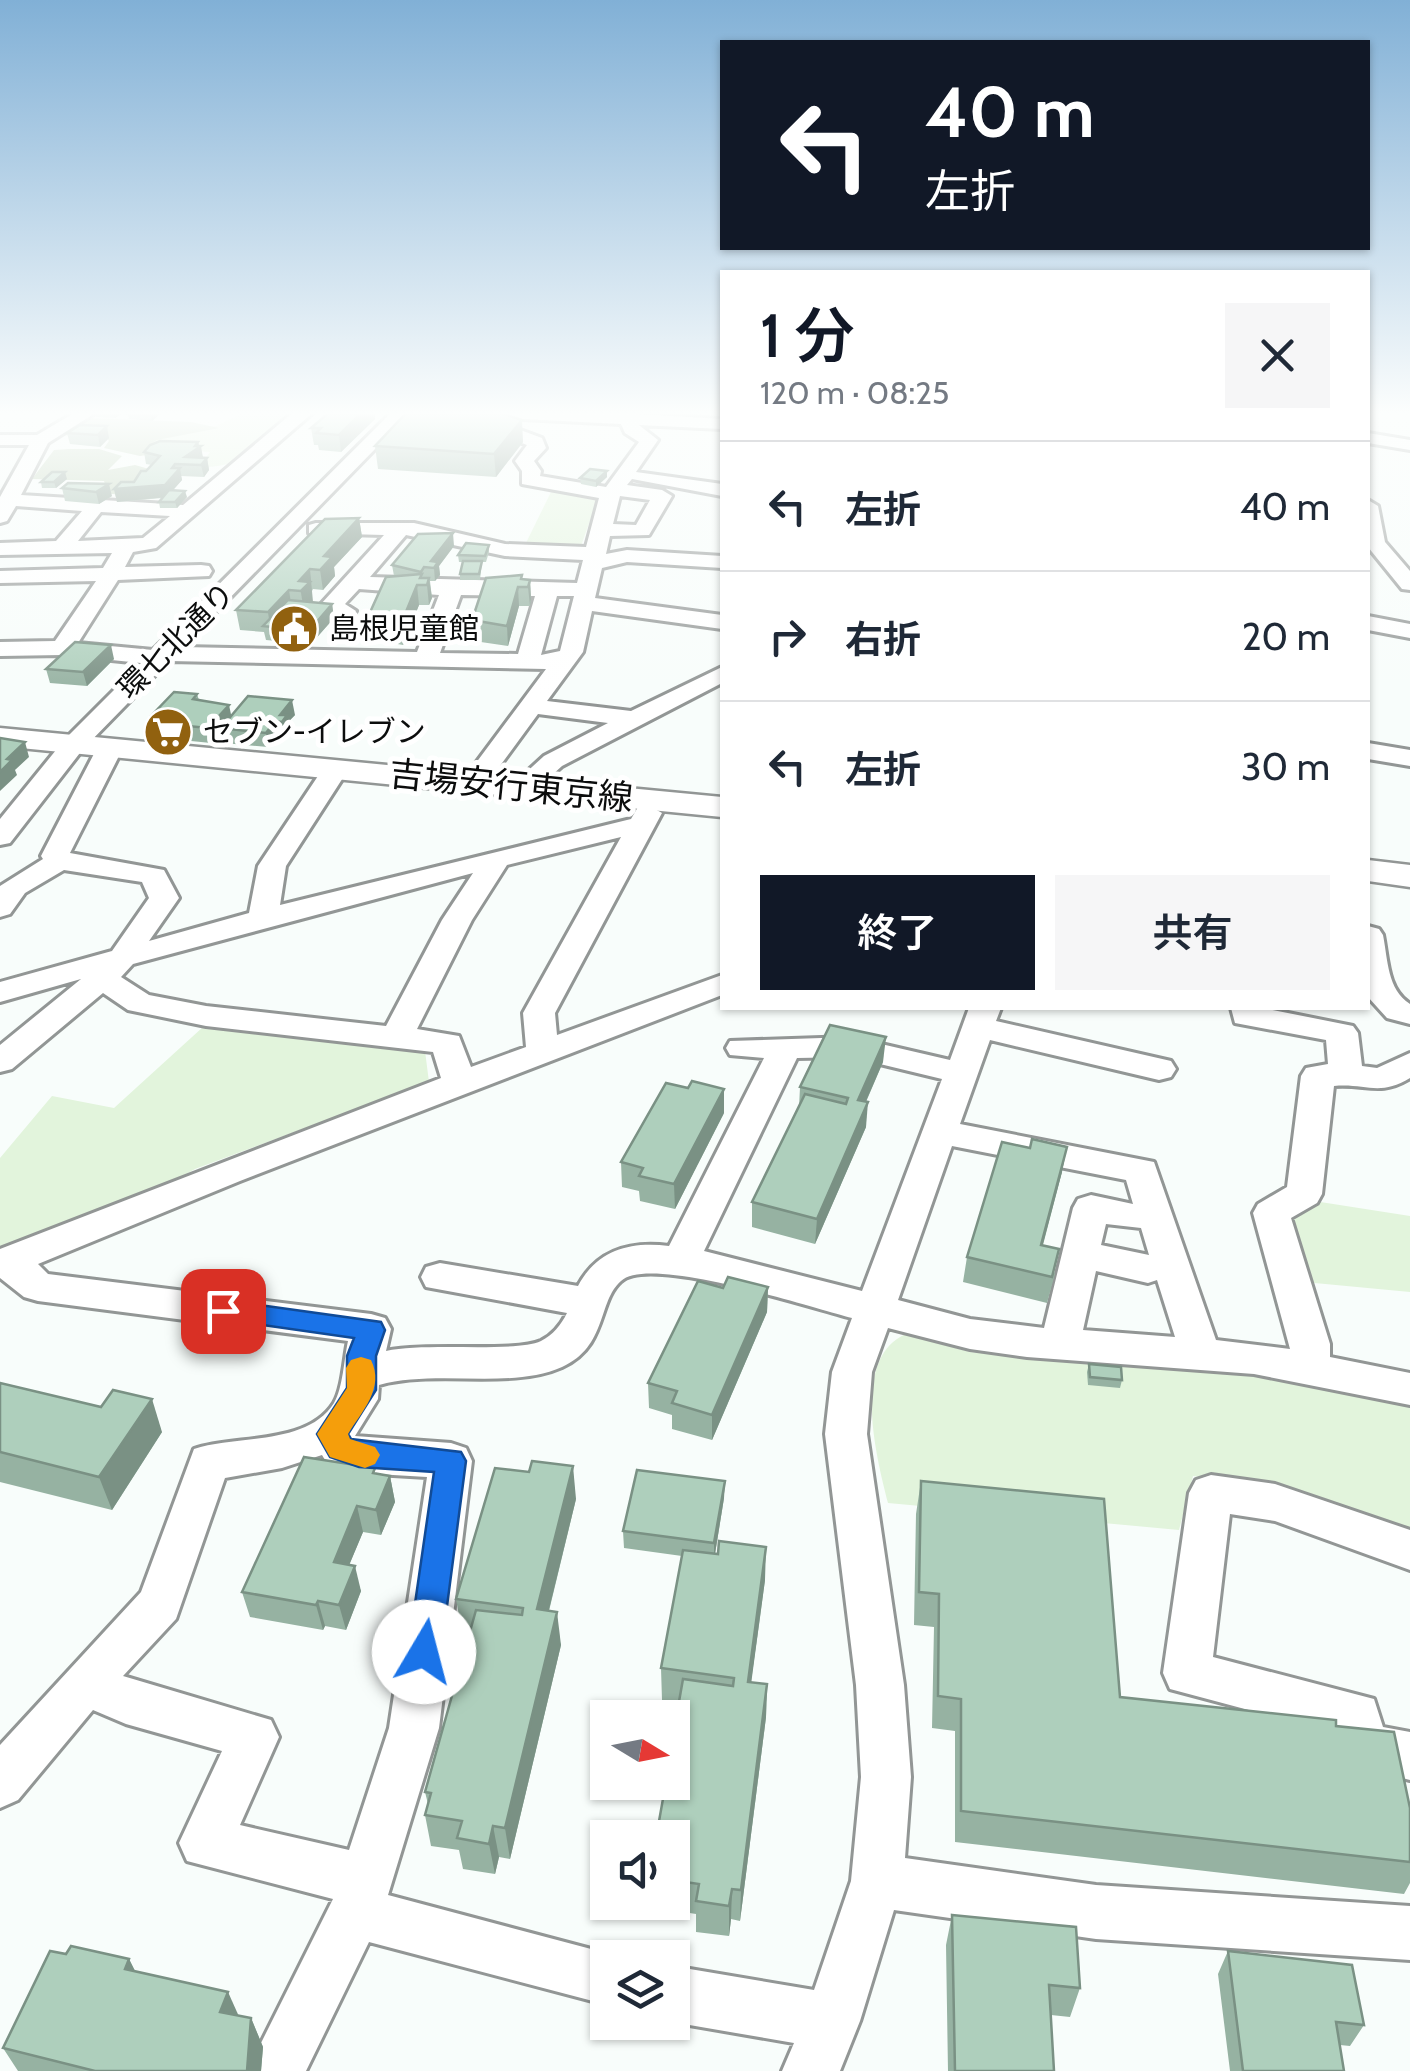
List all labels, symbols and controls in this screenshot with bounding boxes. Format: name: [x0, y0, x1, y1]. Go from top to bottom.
text: 40 m: [925, 69, 1094, 155]
icon: left: [760, 80, 890, 210]
text: 左折: [925, 164, 1015, 218]
text: 1 分: [760, 299, 855, 372]
button: close: [1225, 303, 1330, 408]
text: 120 m · 08:25: [760, 373, 949, 412]
icon: left: [760, 479, 815, 534]
text: 40 m: [1240, 483, 1330, 530]
text: 左折: [845, 486, 921, 533]
street label: 環七北通り: [110, 575, 242, 707]
public building icon: 島根児童館: [268, 603, 320, 655]
icon: right: [760, 609, 815, 664]
place label: 島根児童館: [329, 610, 479, 647]
text: 20 m: [1242, 613, 1330, 660]
text: 右折: [845, 616, 921, 663]
supermarket icon: セブン-イレブン: [142, 706, 194, 758]
place label: セブン-イレブン: [203, 713, 426, 750]
icon: left: [760, 739, 815, 794]
text: 30 m: [1241, 743, 1330, 790]
text: 左折: [845, 746, 921, 793]
street label: 吉場安行東京線: [387, 751, 635, 820]
button: 終了: [760, 875, 1035, 990]
button: 共有: [1055, 875, 1330, 990]
pin: [181, 1269, 266, 1354]
icon: arrive: [196, 1284, 251, 1339]
position arrow: [372, 1600, 476, 1704]
north arrow: [590, 1700, 690, 1800]
map controls: [590, 1700, 690, 2040]
button: sound: [590, 1820, 690, 1920]
button: layers: [590, 1940, 690, 2040]

